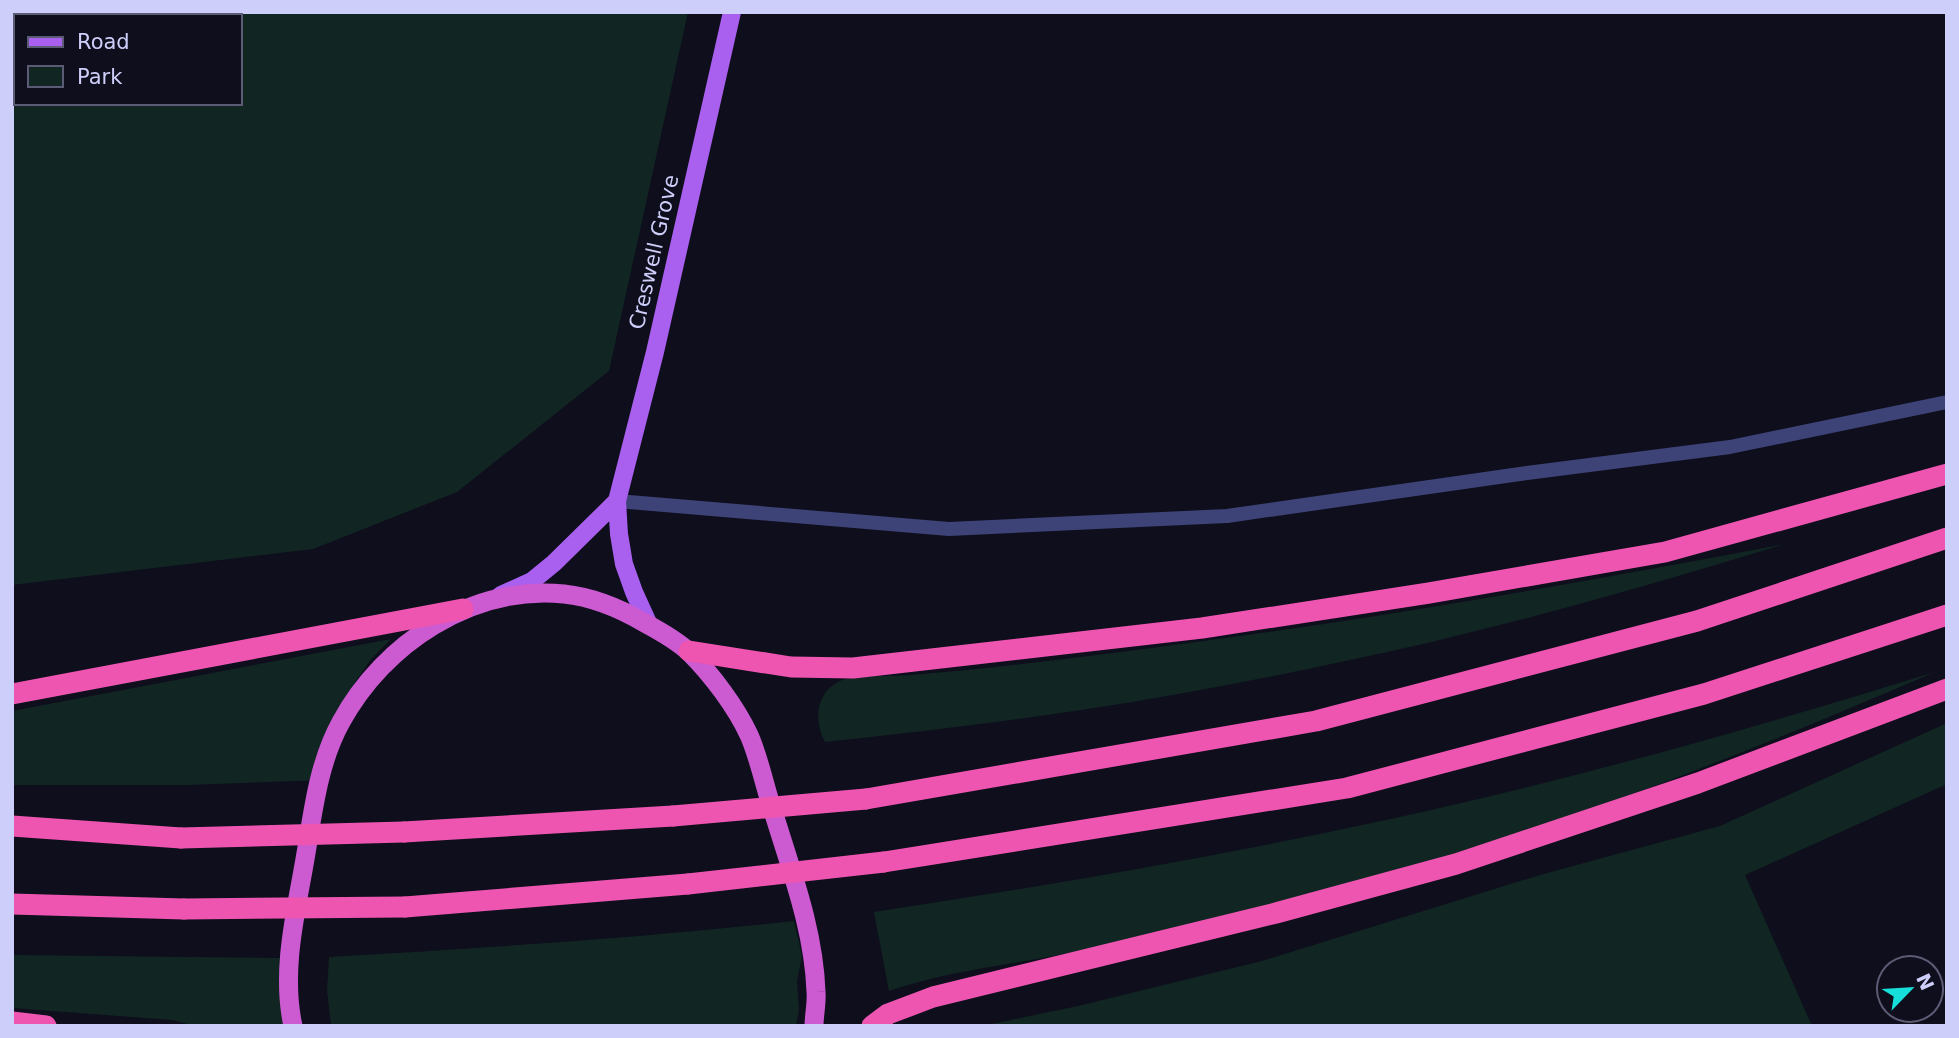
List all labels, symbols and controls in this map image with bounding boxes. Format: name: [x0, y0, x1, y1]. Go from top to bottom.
legend: [14, 14, 242, 105]
text: Road: [77, 30, 130, 54]
text: Park: [77, 65, 123, 89]
street label: Creswell Grove: [625, 172, 683, 332]
north arrow: [1875, 954, 1945, 1024]
text: N: [1912, 970, 1939, 994]

